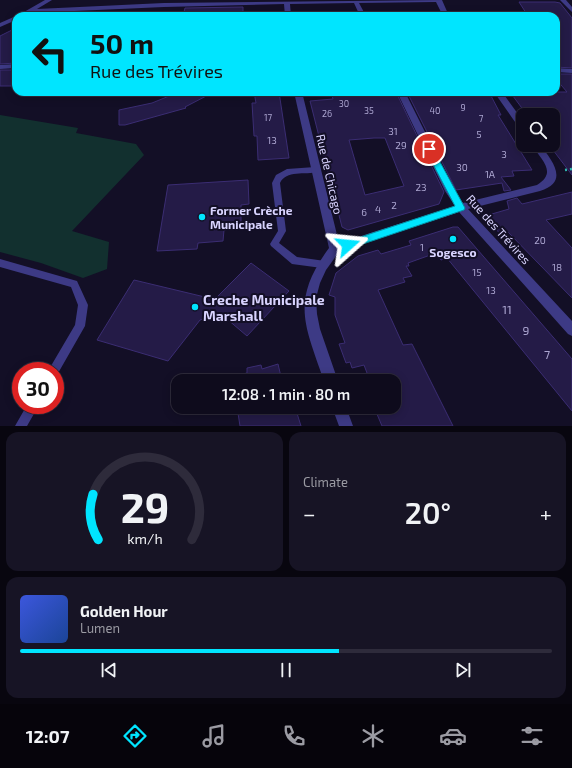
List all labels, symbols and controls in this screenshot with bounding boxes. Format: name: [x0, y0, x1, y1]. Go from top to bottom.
text: 50 m: [90, 26, 154, 60]
icon: left: [24, 28, 76, 80]
text: Rue des Trévires: [90, 60, 223, 82]
house number: 30: [339, 98, 349, 109]
house number: 9: [460, 102, 466, 113]
house number: 35: [364, 105, 374, 116]
house number: 40: [430, 105, 440, 116]
house number: 26: [322, 108, 332, 119]
map controls: [516, 108, 560, 152]
button: search: [516, 108, 560, 152]
house number: 17: [264, 112, 272, 123]
house number: 7: [479, 113, 484, 124]
house number: 31: [388, 125, 398, 137]
house number: 5: [476, 128, 482, 140]
street label: Rue de Chicago: [314, 132, 346, 216]
pin: [412, 132, 446, 166]
house number: 13: [267, 134, 277, 146]
icon: arrive: [418, 138, 440, 160]
house number: 29: [395, 139, 407, 151]
house number: 3: [501, 148, 507, 160]
house number: 30: [456, 161, 468, 173]
house number: 1A: [485, 168, 496, 180]
house number: 23: [415, 181, 427, 193]
street label: Rue des Trévires: [464, 191, 534, 267]
house number: 2: [391, 199, 397, 211]
place label: Former Crèche Municipale: [210, 203, 293, 231]
house number: 4: [375, 203, 381, 215]
house number: 6: [361, 206, 367, 218]
marker: Former Crèche Municipale: [197, 212, 207, 222]
position arrow: [327, 224, 369, 266]
marker: Sogesco: [448, 234, 458, 244]
house number: 20: [534, 234, 546, 246]
house number: 1: [420, 241, 424, 253]
place label: Sogesco: [429, 245, 477, 259]
house number: 18: [552, 261, 562, 273]
house number: 15: [472, 266, 482, 278]
house number: 13: [486, 284, 496, 296]
place label: Creche Municipale Marshall: [203, 291, 325, 324]
marker: Creche Municipale Marshall: [190, 302, 200, 312]
house number: 11: [502, 302, 512, 316]
house number: 9: [523, 323, 530, 337]
house number: 7: [544, 347, 550, 361]
speed limit sign: 30: [12, 362, 64, 414]
text: 12:08 · 1 min · 80 m: [222, 385, 350, 403]
text: Climate: [303, 474, 348, 490]
text: 29: [120, 480, 169, 530]
text: 20°: [405, 494, 451, 530]
text: −: [303, 500, 316, 526]
text: +: [540, 500, 552, 526]
text: km/h: [127, 529, 162, 546]
text: Golden Hour: [80, 602, 168, 620]
text: Lumen: [80, 620, 120, 636]
icon: previous: [98, 659, 120, 681]
icon: pause: [275, 659, 297, 681]
icon: next: [452, 659, 474, 681]
icon: directions: [121, 722, 149, 750]
icon: music: [200, 722, 228, 750]
icon: phone: [280, 722, 308, 750]
icon: climate: [359, 722, 387, 750]
icon: car: [439, 722, 467, 750]
icon: filters: [518, 722, 546, 750]
text: 12:07: [26, 725, 69, 747]

